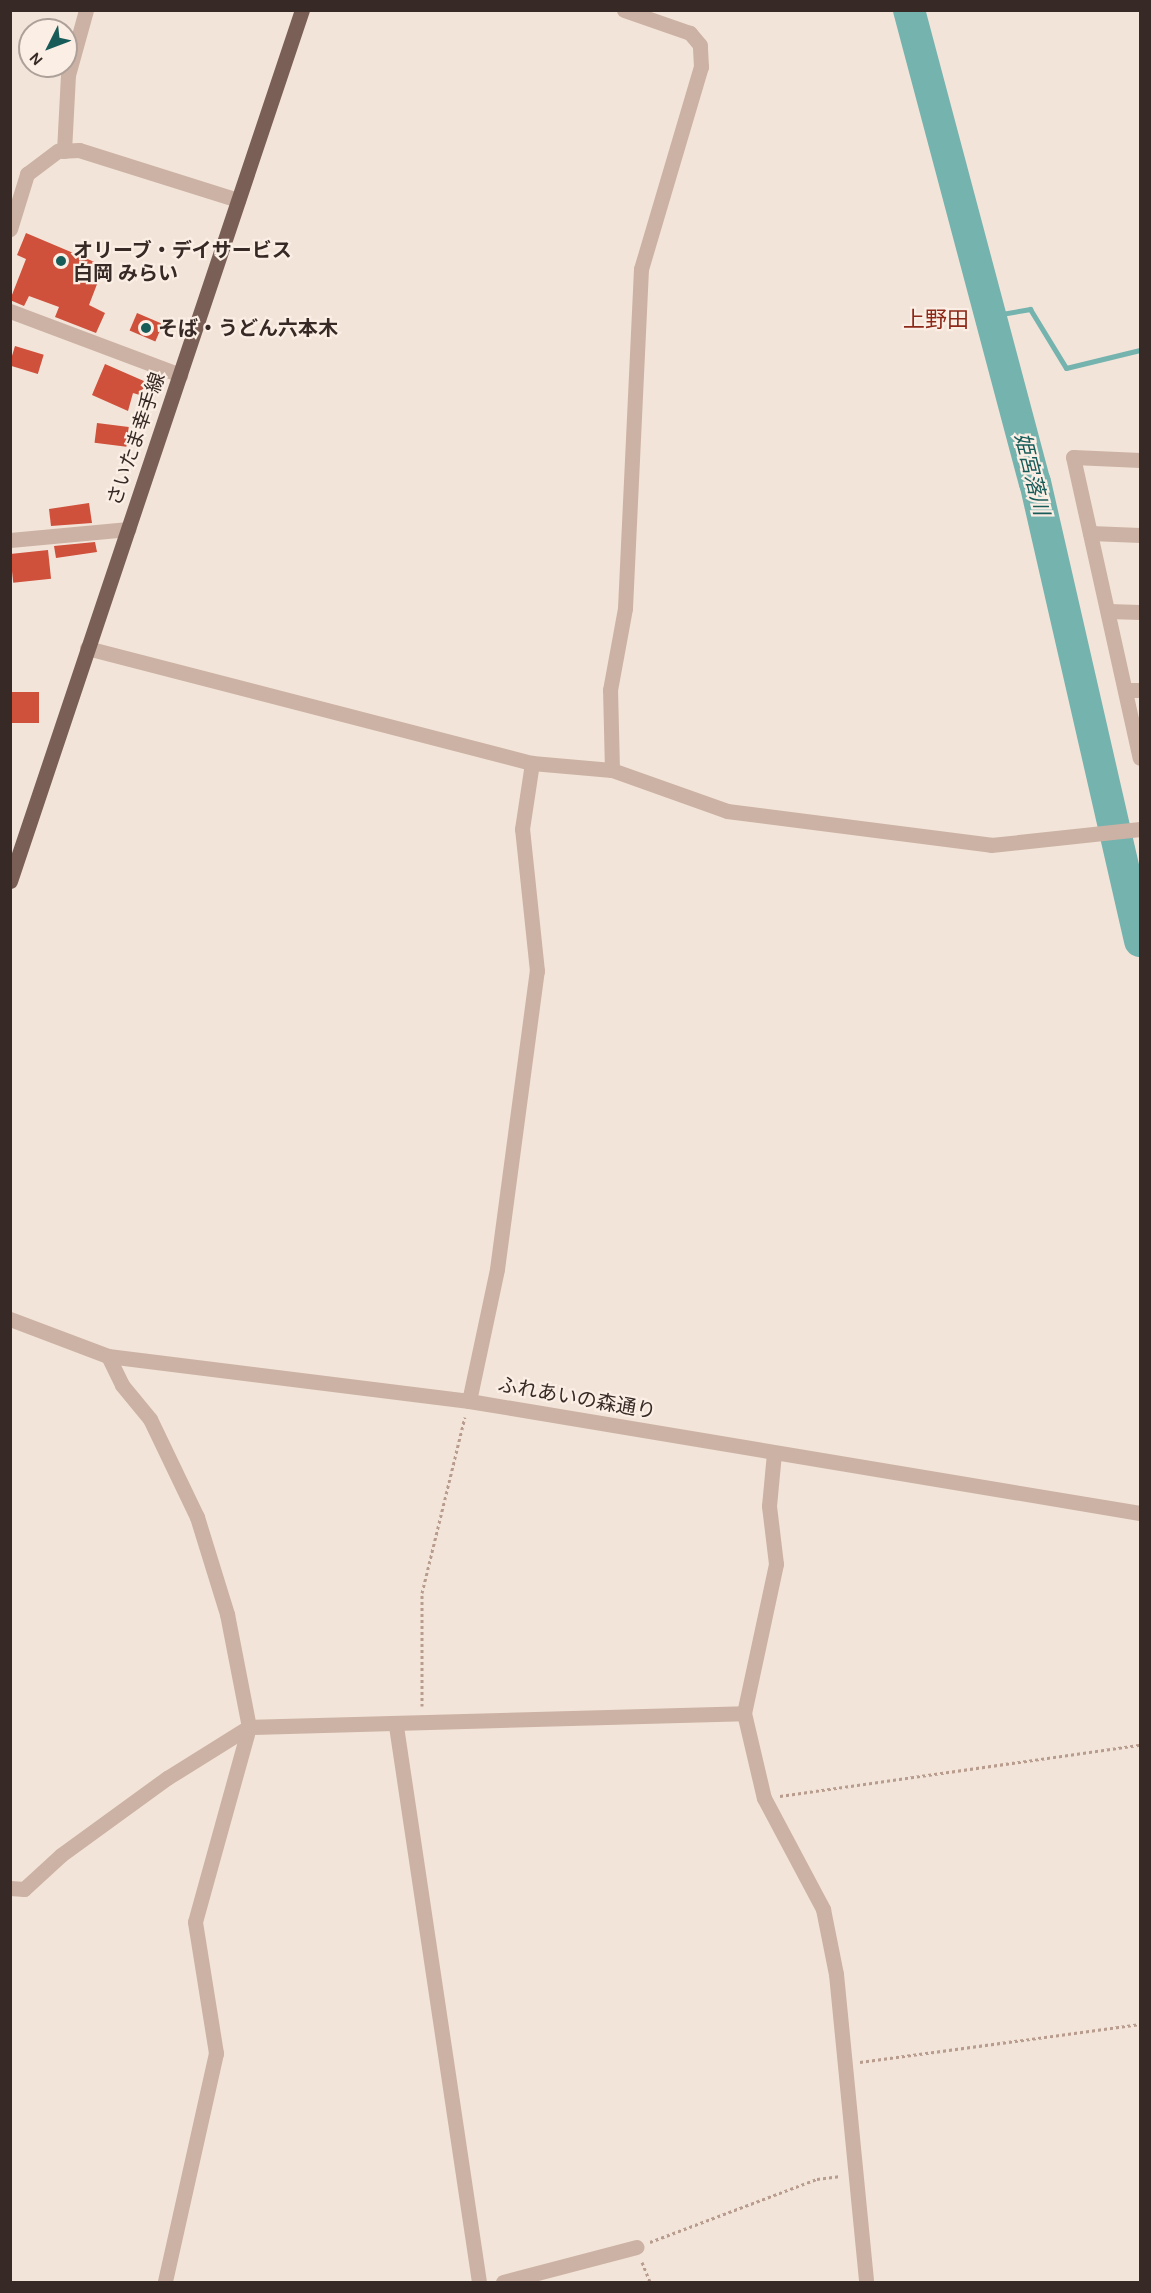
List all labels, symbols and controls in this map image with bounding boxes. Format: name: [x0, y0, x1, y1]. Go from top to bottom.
north arrow: [18, 18, 78, 78]
text: N: [25, 48, 47, 70]
place label: オリーブ・デイサービス 白岡 みらい: [73, 238, 293, 285]
marker: オリーブ・デイサービス 白岡 みらい: [54, 254, 68, 268]
district label: 上野田: [903, 308, 969, 334]
place label: そば・うどん六本木: [158, 316, 338, 340]
marker: そば・うどん六本木: [139, 321, 153, 335]
street label: さいたま幸手線: [102, 369, 170, 509]
water label: 姫宮落川: [1010, 430, 1054, 518]
street label: ふれあいの森通り: [496, 1372, 658, 1424]

